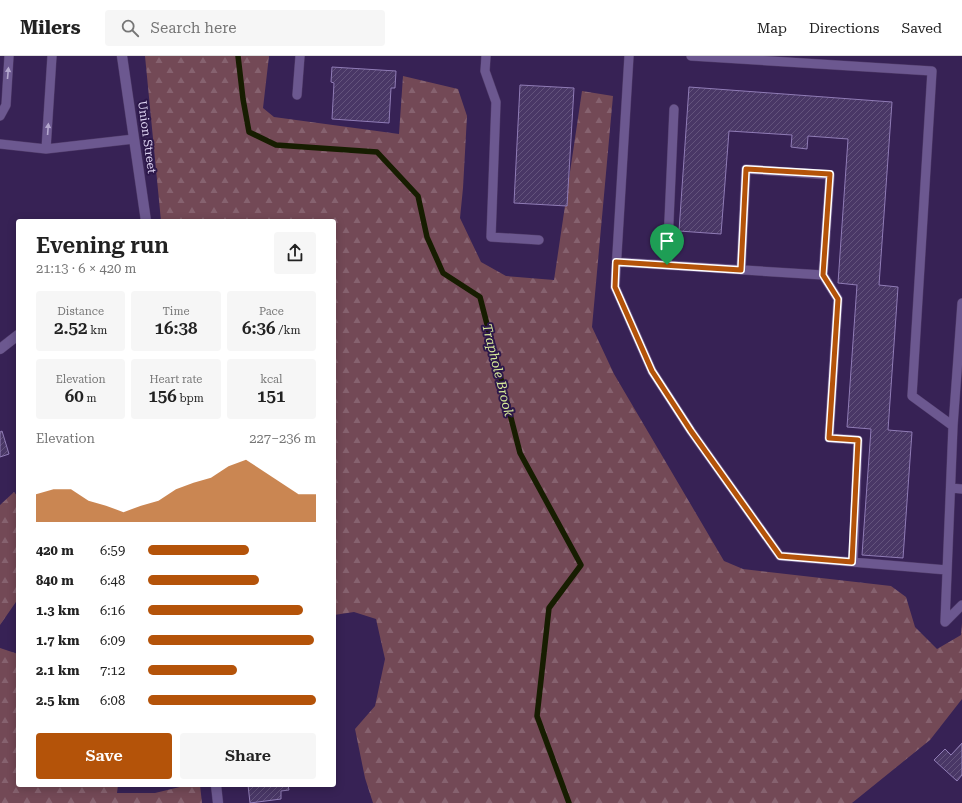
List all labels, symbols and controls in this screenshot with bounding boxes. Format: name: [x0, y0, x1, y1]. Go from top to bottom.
search box: [105, 10, 385, 46]
text: Milers: [20, 16, 81, 39]
icon: search: [119, 17, 141, 39]
text: Search here: [151, 19, 236, 37]
text: Map: [757, 20, 787, 36]
text: Directions: [809, 20, 879, 36]
text: Saved: [901, 20, 942, 36]
one-way arrow: [5, 67, 12, 79]
street label: Union Street: [135, 100, 159, 175]
one-way arrow: [44, 123, 51, 135]
pin: [650, 224, 684, 265]
icon: arrive: [656, 230, 678, 252]
button: share: [274, 232, 316, 274]
text: Evening run: [36, 233, 169, 258]
text: 21:13 · 6 × 420 m: [36, 261, 136, 276]
text: Distance: [57, 305, 104, 318]
text: Time: [163, 305, 189, 318]
text: Pace: [259, 305, 284, 318]
text: 2.52: [54, 318, 88, 338]
text: 16:38: [154, 318, 198, 338]
text: 6:36: [242, 318, 276, 338]
water label: Traphole Brook: [479, 322, 517, 419]
text: km: [88, 324, 107, 337]
text: /km: [276, 324, 301, 337]
text: Elevation: [56, 373, 106, 386]
text: Heart rate: [150, 373, 202, 386]
text: kcal: [260, 373, 282, 386]
text: 60: [65, 386, 84, 406]
text: 156: [148, 386, 177, 406]
text: 151: [257, 386, 286, 406]
text: m: [84, 392, 97, 405]
text: bpm: [177, 392, 204, 405]
text: Elevation: [36, 431, 95, 446]
text: 227–236 m: [249, 431, 316, 446]
text: 420 m: [36, 543, 74, 558]
text: 6:59: [100, 543, 125, 558]
text: 840 m: [36, 573, 74, 588]
text: 6:48: [100, 573, 125, 588]
text: 1.3 km: [36, 603, 79, 618]
text: 6:16: [100, 603, 125, 618]
text: 1.7 km: [36, 633, 79, 648]
text: 6:09: [100, 633, 125, 648]
text: 2.1 km: [36, 663, 79, 678]
text: 7:12: [100, 663, 125, 678]
text: 2.5 km: [36, 693, 79, 708]
text: 6:08: [100, 693, 125, 708]
button: Save: [36, 733, 172, 779]
button: Share: [180, 733, 316, 779]

